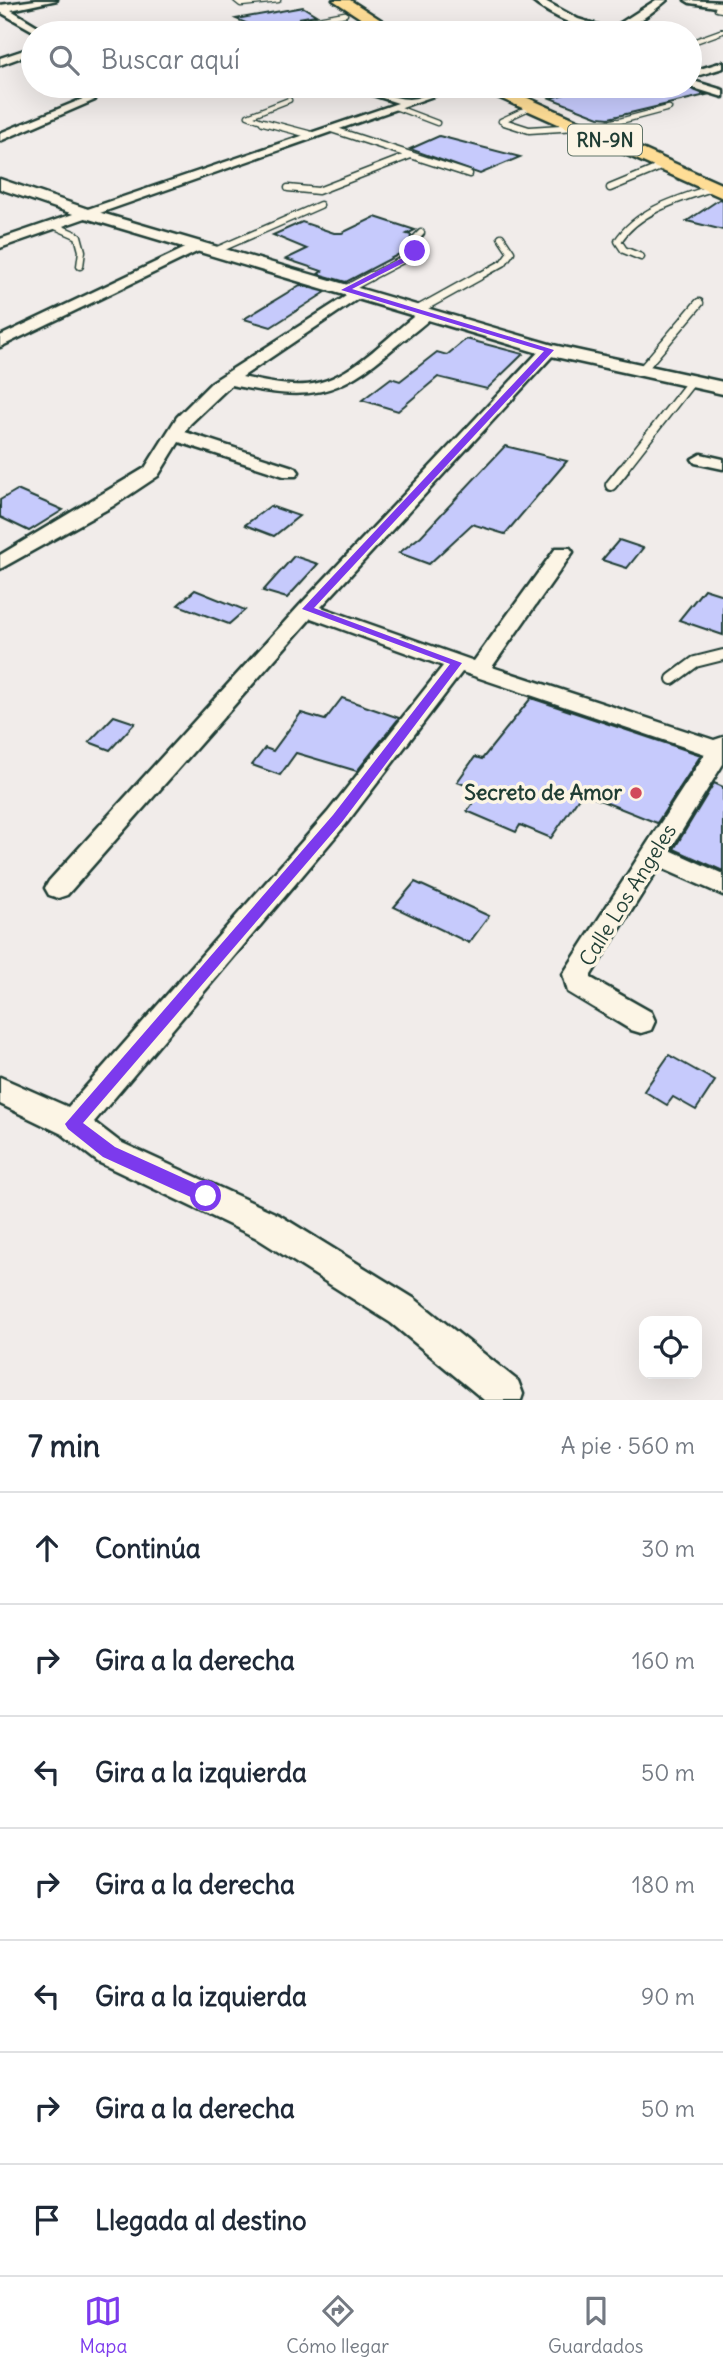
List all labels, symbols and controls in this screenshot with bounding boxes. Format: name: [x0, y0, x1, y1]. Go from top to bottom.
search box: [21, 21, 702, 98]
icon: search: [45, 41, 83, 79]
text: Buscar aquí: [101, 43, 240, 76]
road number: RN-9N: [568, 124, 642, 156]
route end: [399, 235, 430, 266]
place label: Secreto de Amor: [464, 779, 622, 806]
marker: Secreto de Amor: [628, 785, 644, 801]
street label: Calle Los Angeles: [573, 818, 682, 971]
route start: [190, 1180, 221, 1211]
map controls: [639, 1316, 702, 1379]
button: locate: [639, 1316, 702, 1379]
text: 7 min: [28, 1427, 100, 1465]
text: A pie · 560 m: [561, 1431, 695, 1460]
icon: ahead: [28, 1529, 66, 1567]
text: Continúa: [95, 1532, 201, 1565]
text: 30 m: [641, 1534, 695, 1563]
icon: right: [28, 1641, 66, 1679]
text: Gira a la derecha: [95, 1644, 295, 1677]
text: 160 m: [632, 1646, 695, 1675]
icon: left: [28, 1753, 66, 1791]
text: Gira a la izquierda: [95, 1756, 307, 1789]
text: 50 m: [641, 1758, 695, 1787]
icon: right: [28, 1865, 66, 1903]
text: Gira a la derecha: [95, 1868, 295, 1901]
text: 180 m: [632, 1870, 695, 1899]
icon: left: [28, 1977, 66, 2015]
text: Gira a la izquierda: [95, 1980, 307, 2013]
text: 90 m: [641, 1982, 695, 2011]
icon: right: [28, 2089, 66, 2127]
text: Gira a la derecha: [95, 2092, 295, 2125]
text: 50 m: [641, 2094, 695, 2123]
icon: arrive: [28, 2201, 66, 2239]
text: Llegada al destino: [95, 2204, 307, 2237]
tab: Mapa: [79, 2292, 127, 2358]
tab: Cómo llegar: [286, 2292, 389, 2358]
tab: Guardados: [548, 2292, 644, 2358]

